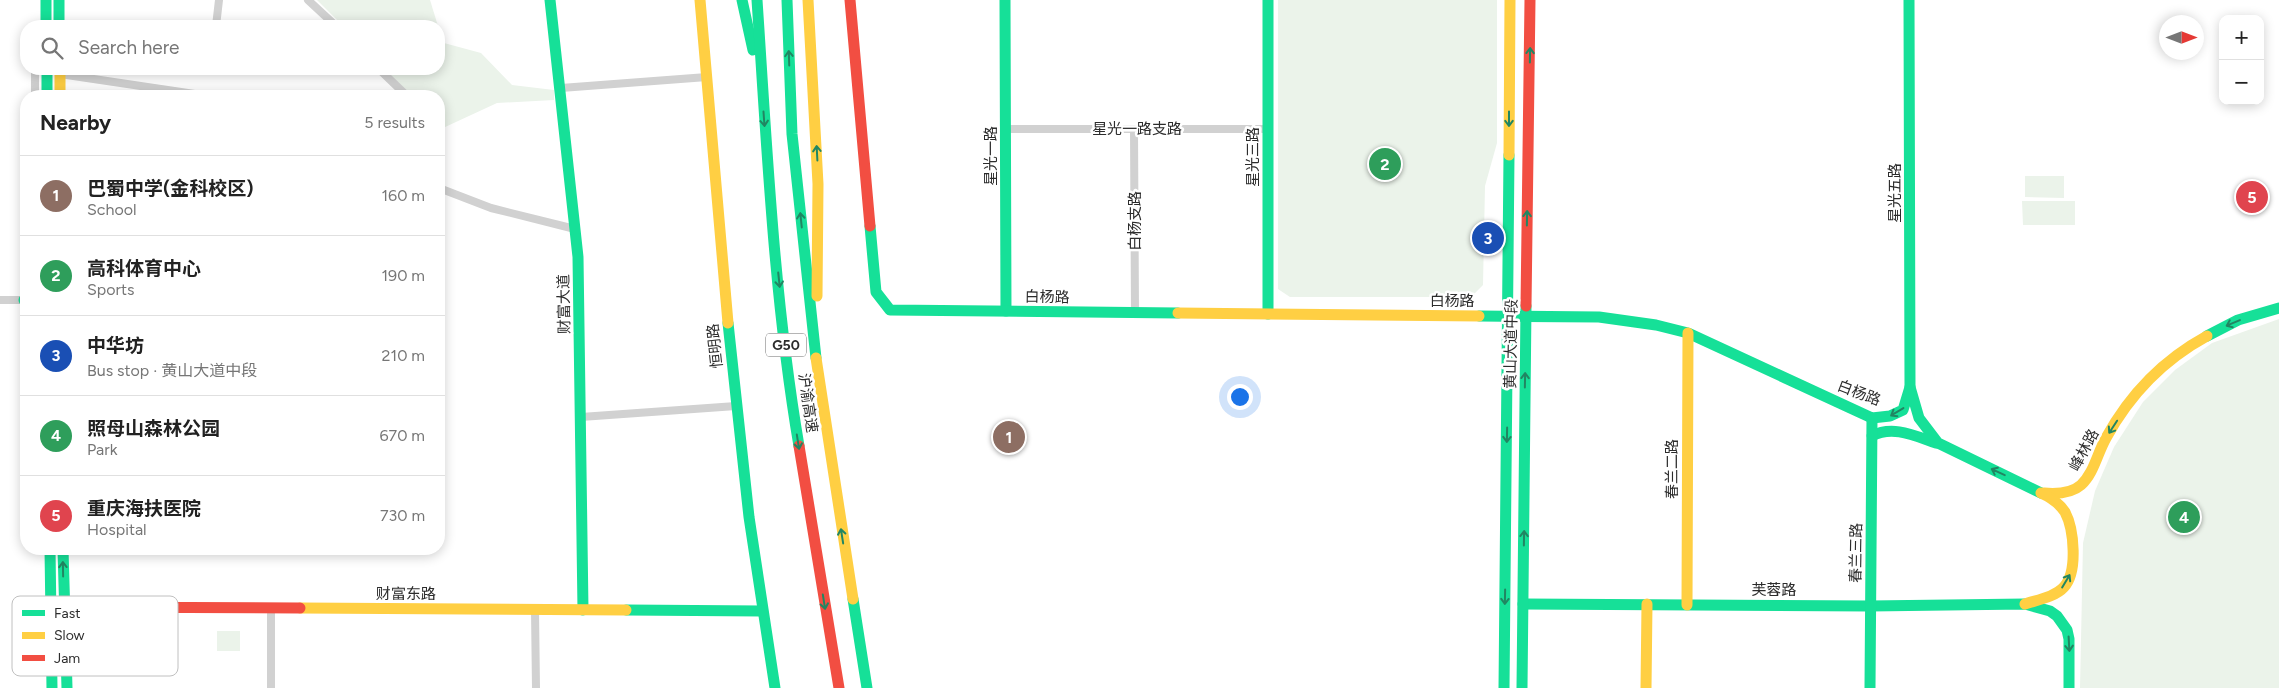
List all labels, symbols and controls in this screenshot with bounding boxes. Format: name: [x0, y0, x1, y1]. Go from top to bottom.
north arrow: [2159, 15, 2204, 60]
map controls: [2219, 15, 2264, 105]
button: +: [2219, 15, 2264, 60]
search box: [20, 20, 445, 75]
icon: search: [38, 34, 66, 62]
text: Search here: [78, 36, 180, 59]
one-way arrow: [1525, 48, 1534, 64]
one-way arrow: [784, 50, 794, 66]
button: −: [2219, 60, 2264, 105]
text: Nearby: [40, 110, 111, 135]
one-way arrow: [759, 110, 769, 126]
one-way arrow: [1504, 110, 1514, 126]
text: 5 results: [364, 113, 425, 132]
street label: 星光一路支路: [1092, 120, 1182, 138]
street label: 星光一路: [982, 126, 1000, 186]
street label: 星光三路: [1244, 127, 1262, 187]
one-way arrow: [812, 145, 821, 161]
pin: 2: [1369, 145, 1401, 183]
street label: 星光五路: [1886, 163, 1904, 223]
text: 巴蜀中学(金科校区): [87, 177, 254, 200]
pin: 5: [2236, 178, 2268, 216]
text: 1: [53, 186, 59, 205]
text: 160 m: [382, 186, 425, 205]
street label: 白杨支路: [1126, 191, 1144, 251]
text: School: [87, 200, 137, 219]
one-way arrow: [1523, 210, 1532, 226]
one-way arrow: [796, 212, 806, 228]
pin: 3: [1472, 219, 1504, 257]
text: 高科体育中心: [87, 257, 201, 280]
text: 2: [51, 266, 61, 285]
text: 190 m: [382, 266, 425, 285]
one-way arrow: [774, 272, 784, 288]
street label: 财富大道: [554, 274, 574, 334]
text: Sports: [87, 280, 134, 299]
street label: 白杨路: [1024, 288, 1070, 306]
street label: 白杨路: [1429, 292, 1475, 310]
street label: 黄山大道中段: [1501, 299, 1521, 389]
one-way arrow: [2226, 318, 2241, 328]
street label: 恒明路: [704, 323, 726, 369]
text: 中华坊: [87, 334, 144, 357]
road number: G50: [766, 334, 806, 356]
text: 3: [52, 346, 60, 365]
text: 210 m: [382, 346, 425, 365]
text: Bus stop · 黄山大道中段: [87, 361, 257, 380]
street label: 沪渝高速: [795, 372, 821, 434]
one-way arrow: [1520, 373, 1530, 389]
street label: 白杨路: [1835, 377, 1883, 409]
your location: [1227, 384, 1253, 410]
one-way arrow: [1890, 408, 1904, 418]
text: 照母山森林公园: [87, 417, 220, 440]
pin: 1: [993, 418, 1025, 456]
one-way arrow: [2107, 420, 2117, 434]
text: 4: [51, 426, 61, 445]
text: 670 m: [380, 426, 425, 445]
one-way arrow: [1502, 426, 1512, 443]
street label: 峰林路: [2065, 426, 2103, 474]
one-way arrow: [794, 433, 804, 449]
street label: 春兰二路: [1663, 439, 1681, 499]
text: Park: [87, 440, 117, 459]
one-way arrow: [1991, 467, 2006, 476]
text: 重庆海扶医院: [87, 497, 201, 520]
pin: 4: [2168, 498, 2200, 536]
text: 5: [51, 506, 61, 525]
text: 730 m: [380, 506, 425, 525]
text: Hospital: [87, 520, 147, 539]
street label: 春兰三路: [1846, 523, 1866, 583]
one-way arrow: [837, 529, 847, 545]
one-way arrow: [1519, 530, 1529, 546]
one-way arrow: [59, 562, 68, 578]
one-way arrow: [2061, 574, 2072, 588]
street label: 芙蓉路: [1751, 581, 1797, 599]
street label: 财富东路: [376, 585, 436, 603]
one-way arrow: [1500, 589, 1510, 605]
one-way arrow: [820, 594, 830, 610]
legend: [12, 596, 178, 676]
text: Fast: [54, 605, 80, 622]
text: Slow: [54, 627, 85, 644]
one-way arrow: [2064, 636, 2073, 652]
text: Jam: [54, 650, 80, 667]

